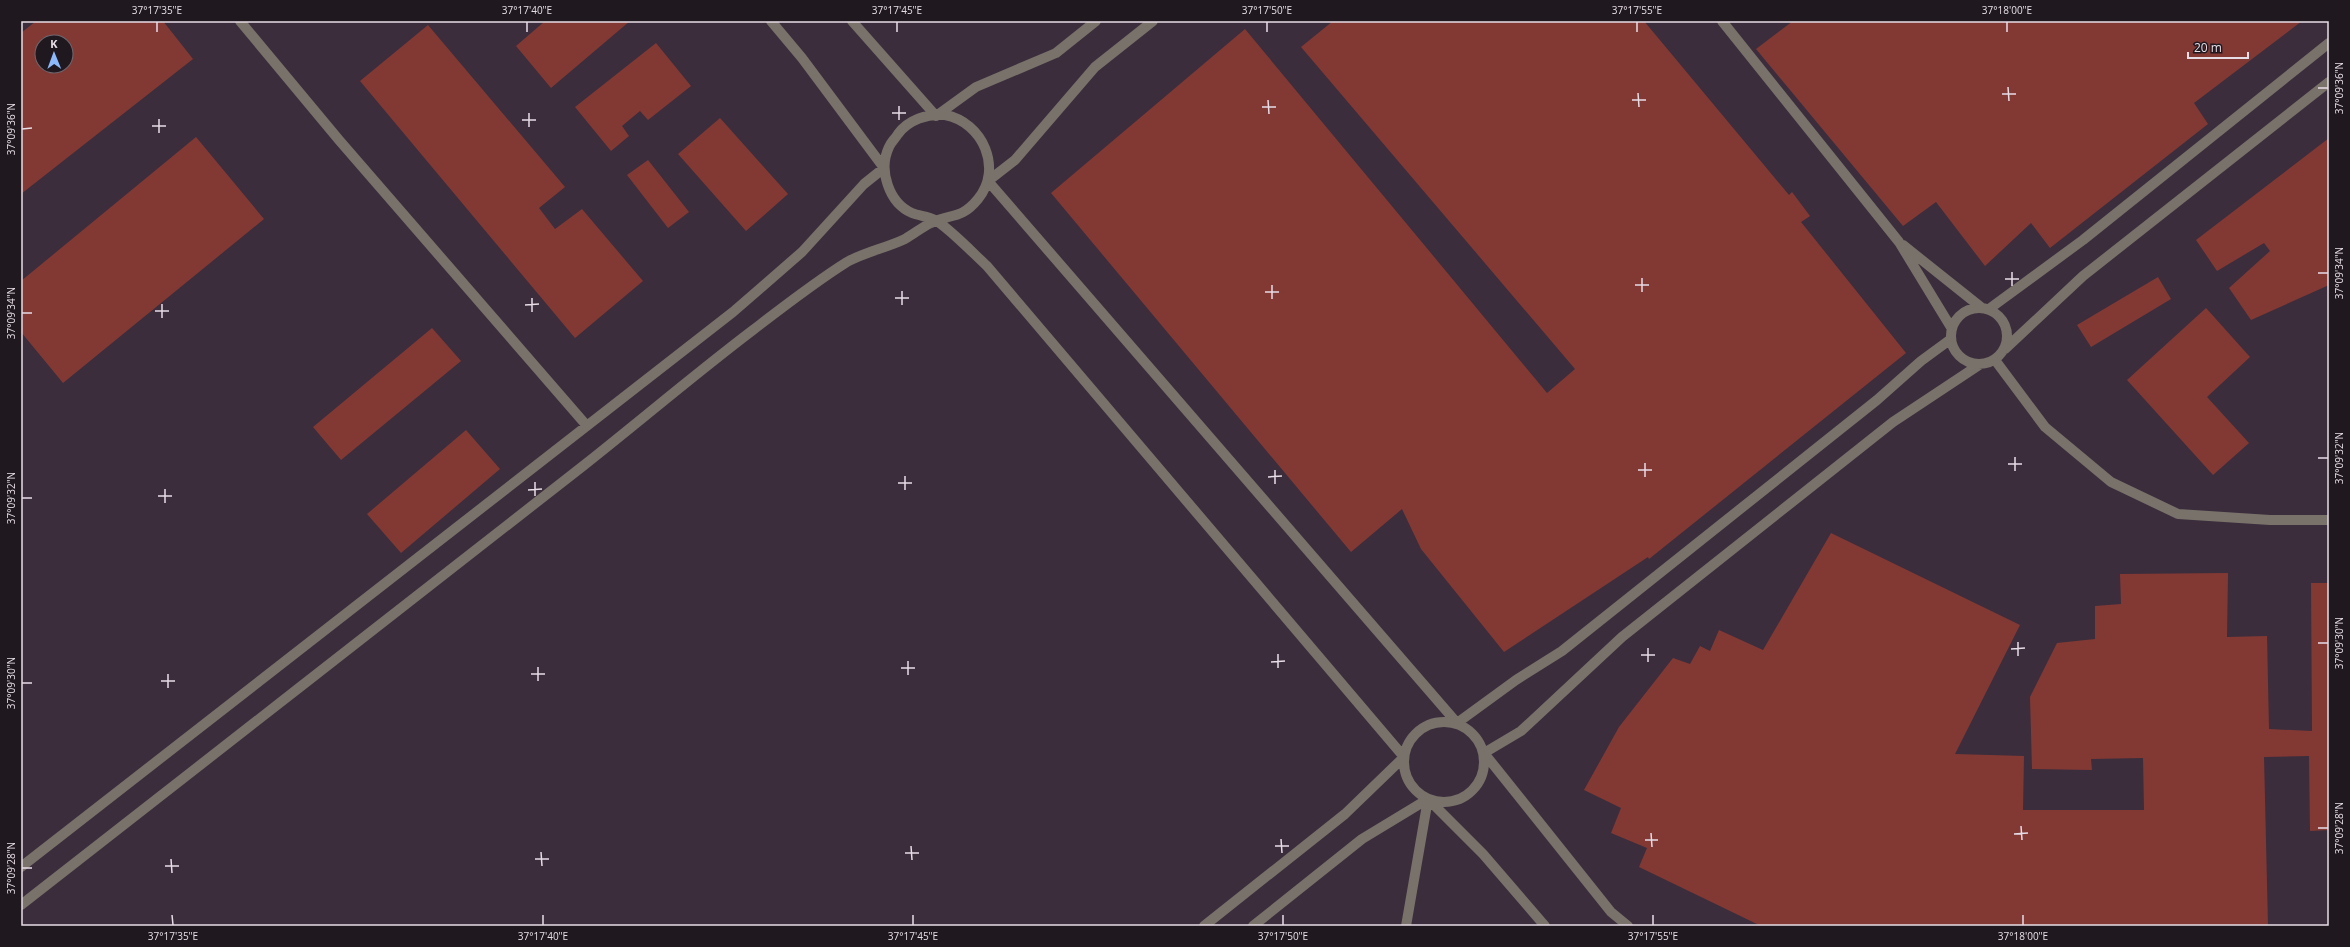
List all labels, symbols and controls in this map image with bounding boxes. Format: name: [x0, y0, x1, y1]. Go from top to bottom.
text: 37°17'35"E: [132, 3, 182, 17]
text: 37°17'40"E: [502, 3, 552, 17]
text: 37°17'45"E: [872, 3, 922, 17]
text: 37°17'50"E: [1242, 3, 1292, 17]
text: 37°17'55"E: [1612, 3, 1662, 17]
text: 37°18'00"E: [1982, 3, 2032, 17]
north arrow: [34, 34, 74, 74]
scale bar: [2188, 34, 2248, 60]
text: K: [50, 36, 58, 51]
text: 20 m: [2194, 39, 2222, 56]
text: 37°09'36"N: [2332, 62, 2346, 114]
text: 37°09'36"N: [4, 103, 18, 155]
text: 37°09'34"N: [2332, 247, 2346, 299]
text: 37°09'34"N: [4, 287, 18, 339]
text: 37°09'32"N: [2332, 432, 2346, 484]
text: 37°09'32"N: [4, 472, 18, 524]
text: 37°09'30"N: [2332, 617, 2346, 669]
text: 37°09'30"N: [4, 657, 18, 709]
text: 37°09'28"N: [2332, 802, 2346, 854]
text: 37°09'28"N: [4, 842, 18, 894]
text: 37°17'35"E: [148, 929, 198, 943]
text: 37°17'40"E: [518, 929, 568, 943]
text: 37°17'45"E: [888, 929, 938, 943]
text: 37°17'50"E: [1258, 929, 1308, 943]
text: 37°17'55"E: [1628, 929, 1678, 943]
text: 37°18'00"E: [1998, 929, 2048, 943]

